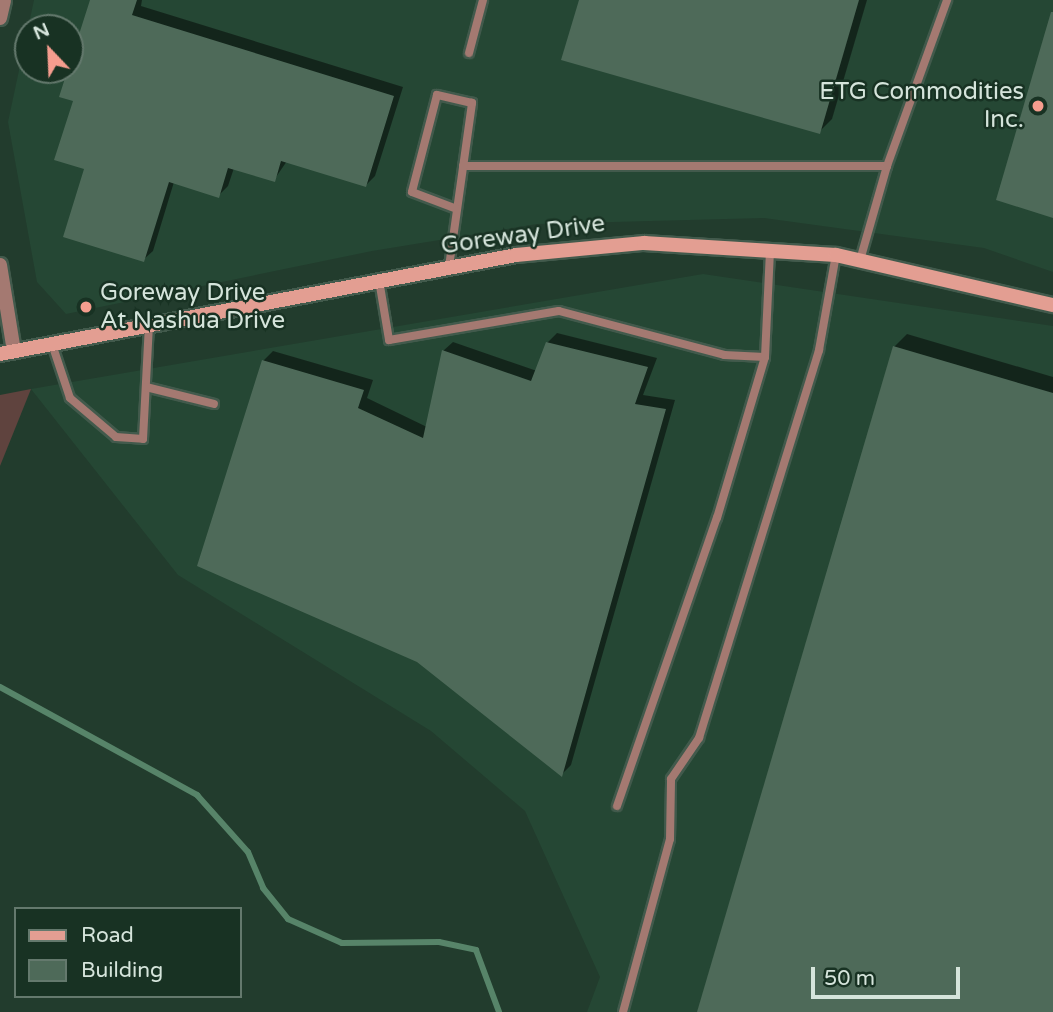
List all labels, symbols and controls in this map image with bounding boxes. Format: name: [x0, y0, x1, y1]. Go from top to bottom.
north arrow: [14, 14, 84, 84]
text: N: [30, 18, 53, 45]
place label: ETG Commodities Inc.: [819, 78, 1024, 134]
marker: ETG Commodities Inc.: [1030, 98, 1046, 114]
street label: Goreway Drive: [439, 209, 607, 261]
place label: Goreway Drive At Nashua Drive: [100, 279, 285, 335]
marker: Goreway Drive At Nashua Drive: [78, 299, 94, 315]
legend: [14, 907, 242, 998]
text: Road: [81, 923, 134, 948]
scale bar: [815, 953, 964, 997]
text: Building: [81, 958, 163, 983]
text: 50 m: [824, 966, 875, 991]

